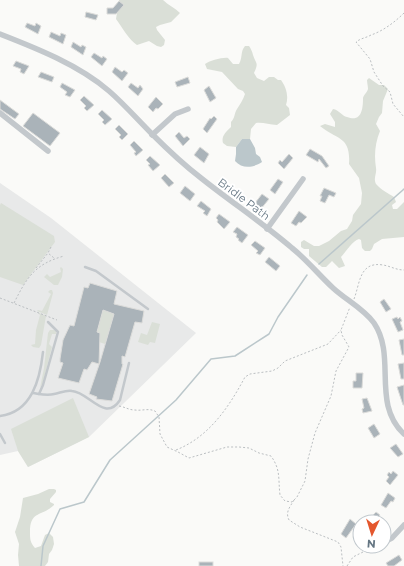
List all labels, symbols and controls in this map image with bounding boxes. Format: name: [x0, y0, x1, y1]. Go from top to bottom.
street label: Bridle Path: [215, 175, 273, 223]
north arrow: [352, 514, 392, 554]
text: N: [366, 537, 376, 551]

